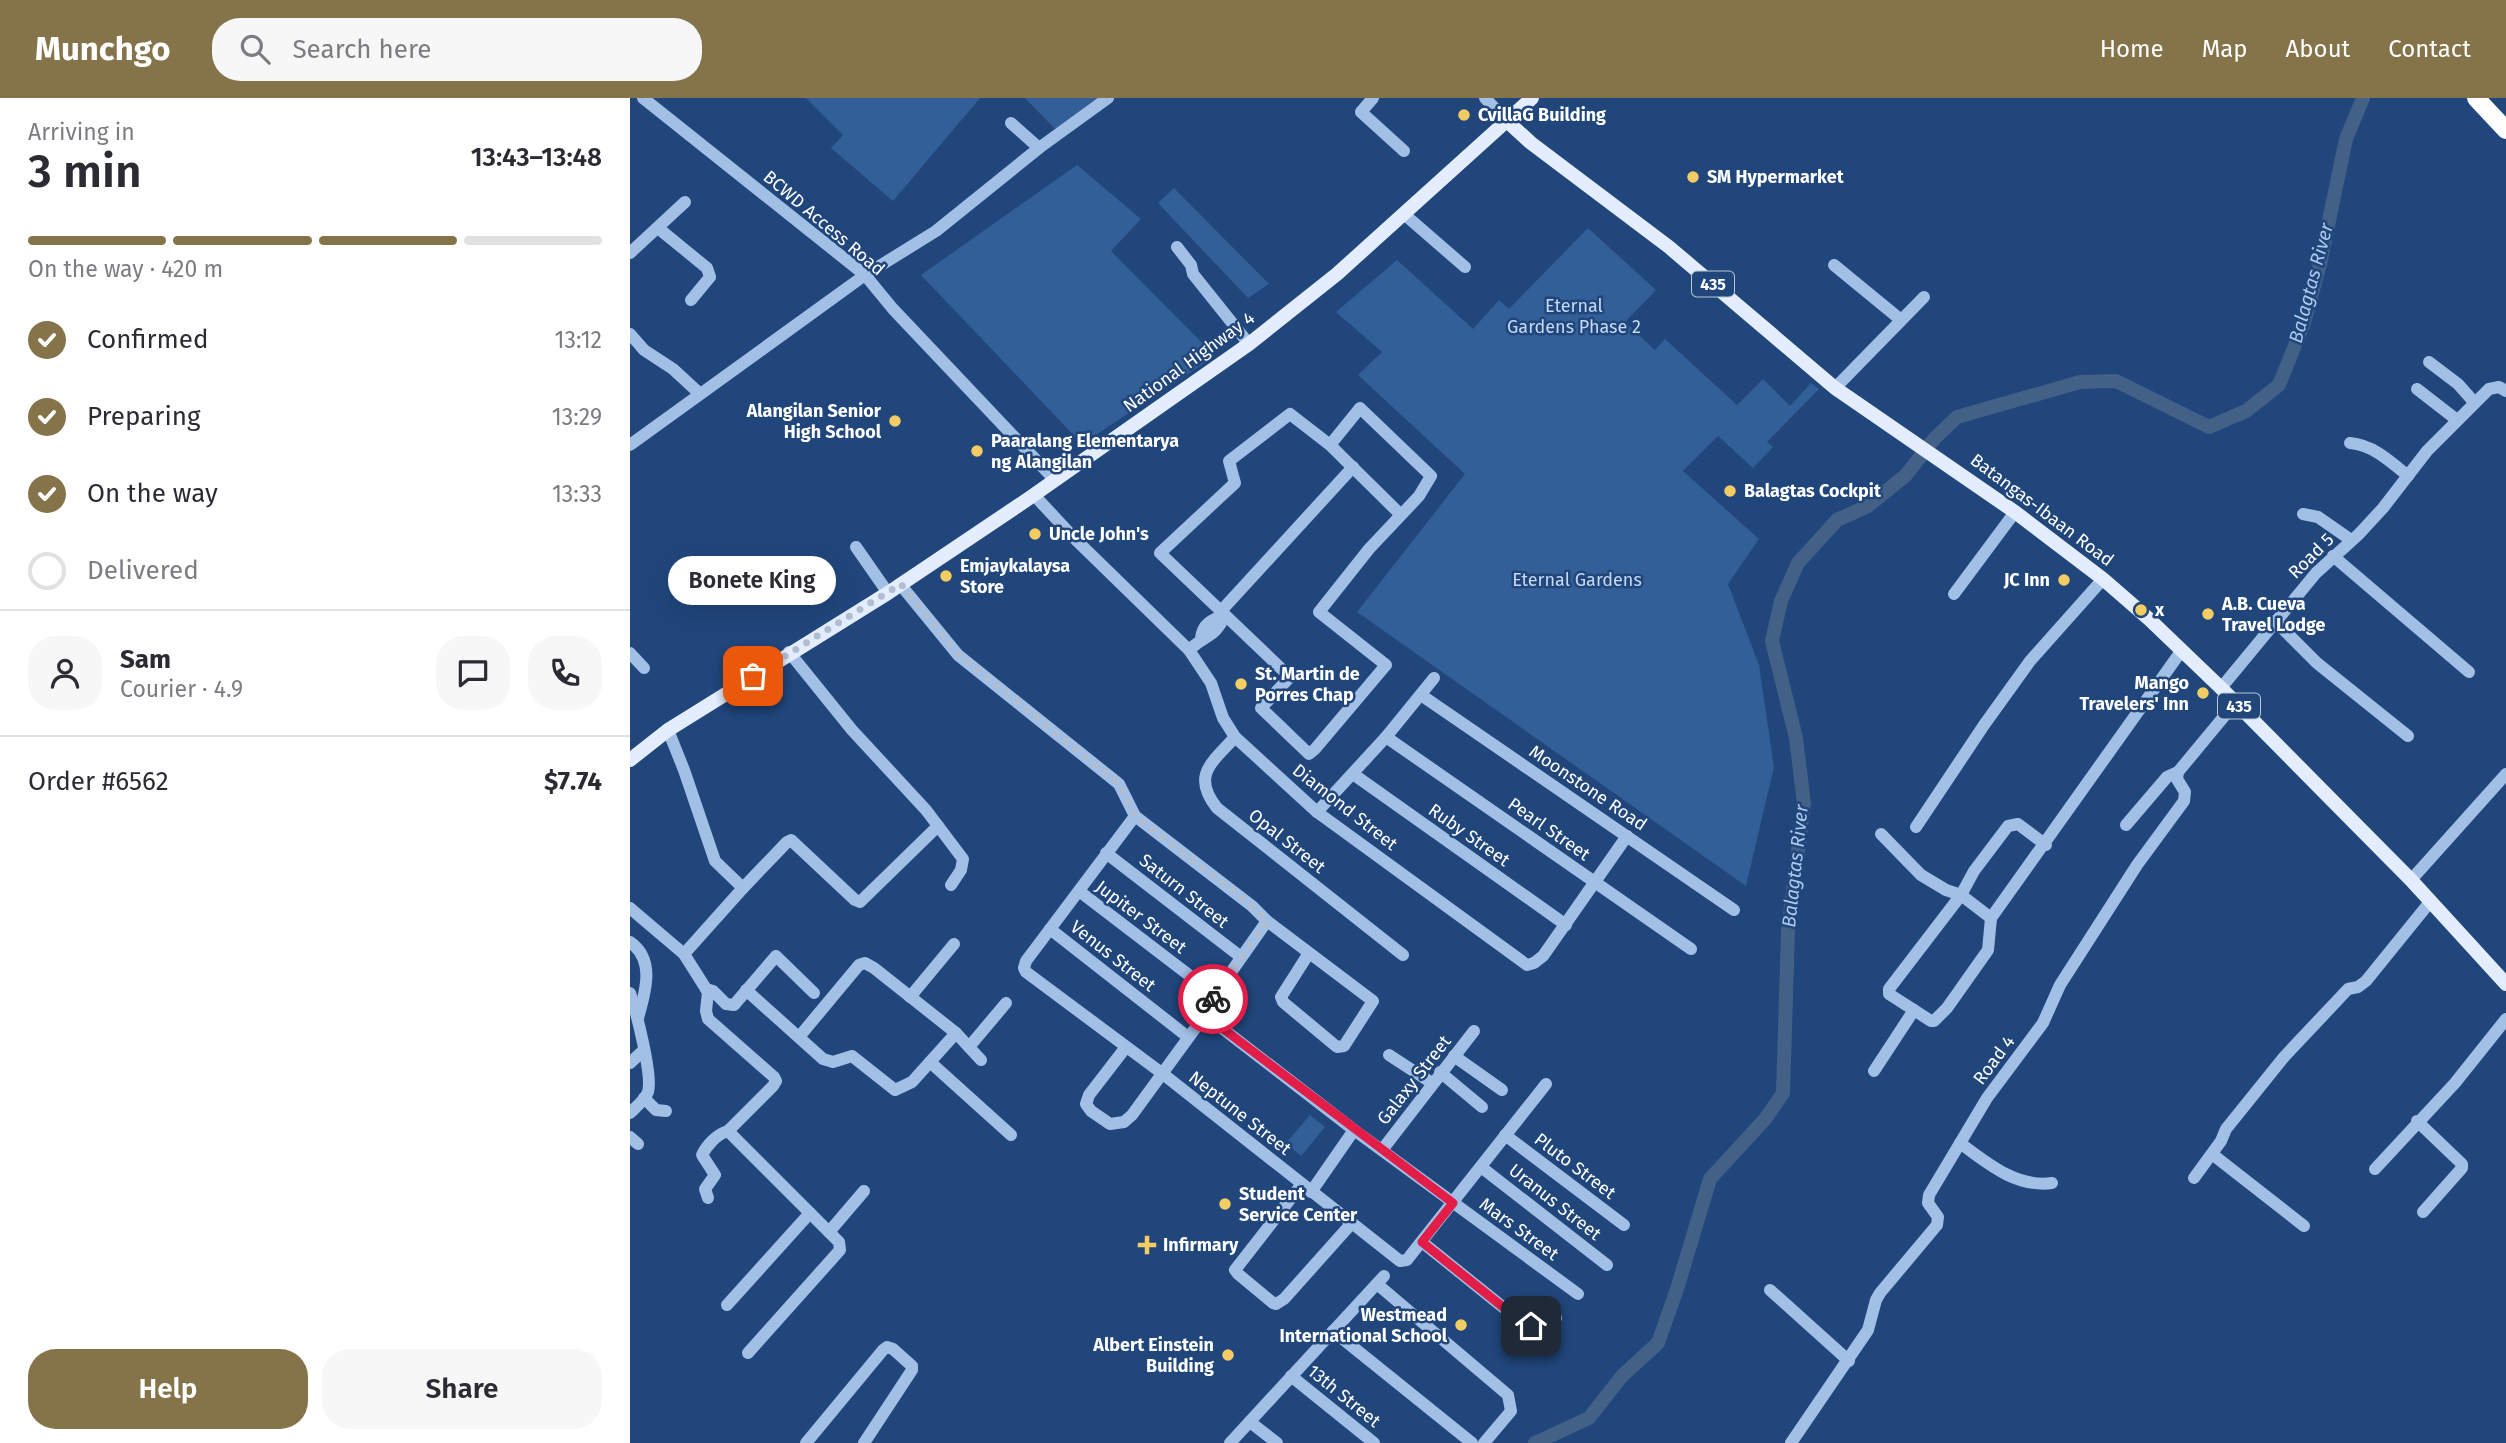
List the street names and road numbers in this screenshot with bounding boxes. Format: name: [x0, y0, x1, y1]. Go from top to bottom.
street label: BCWD Access Road: [759, 166, 889, 280]
road number: 435: [1692, 272, 1734, 296]
street label: National Highway 4: [1119, 307, 1259, 417]
street label: Batangas-Ibaan Road: [1966, 449, 2118, 571]
street label: Road 5: [2284, 529, 2338, 583]
road number: 435: [2218, 694, 2260, 719]
street label: Moonstone Road: [1525, 740, 1651, 836]
street label: Diamond Street: [1288, 759, 1402, 855]
street label: Pearl Street: [1504, 793, 1595, 866]
street label: Ruby Street: [1424, 799, 1514, 871]
street label: Opal Street: [1244, 804, 1330, 878]
street label: Saturn Street: [1135, 849, 1234, 933]
street label: Jupiter Street: [1091, 876, 1191, 959]
street label: Venus Street: [1066, 916, 1161, 996]
street label: Galaxy Street: [1372, 1031, 1456, 1129]
street label: Road 4: [1968, 1031, 2020, 1089]
street label: Neptune Street: [1184, 1066, 1296, 1160]
street label: Pluto Street: [1530, 1128, 1621, 1204]
street label: Uranus Street: [1504, 1159, 1606, 1245]
street label: Mars Street: [1475, 1193, 1563, 1265]
street label: 13th Street: [1303, 1360, 1385, 1432]

